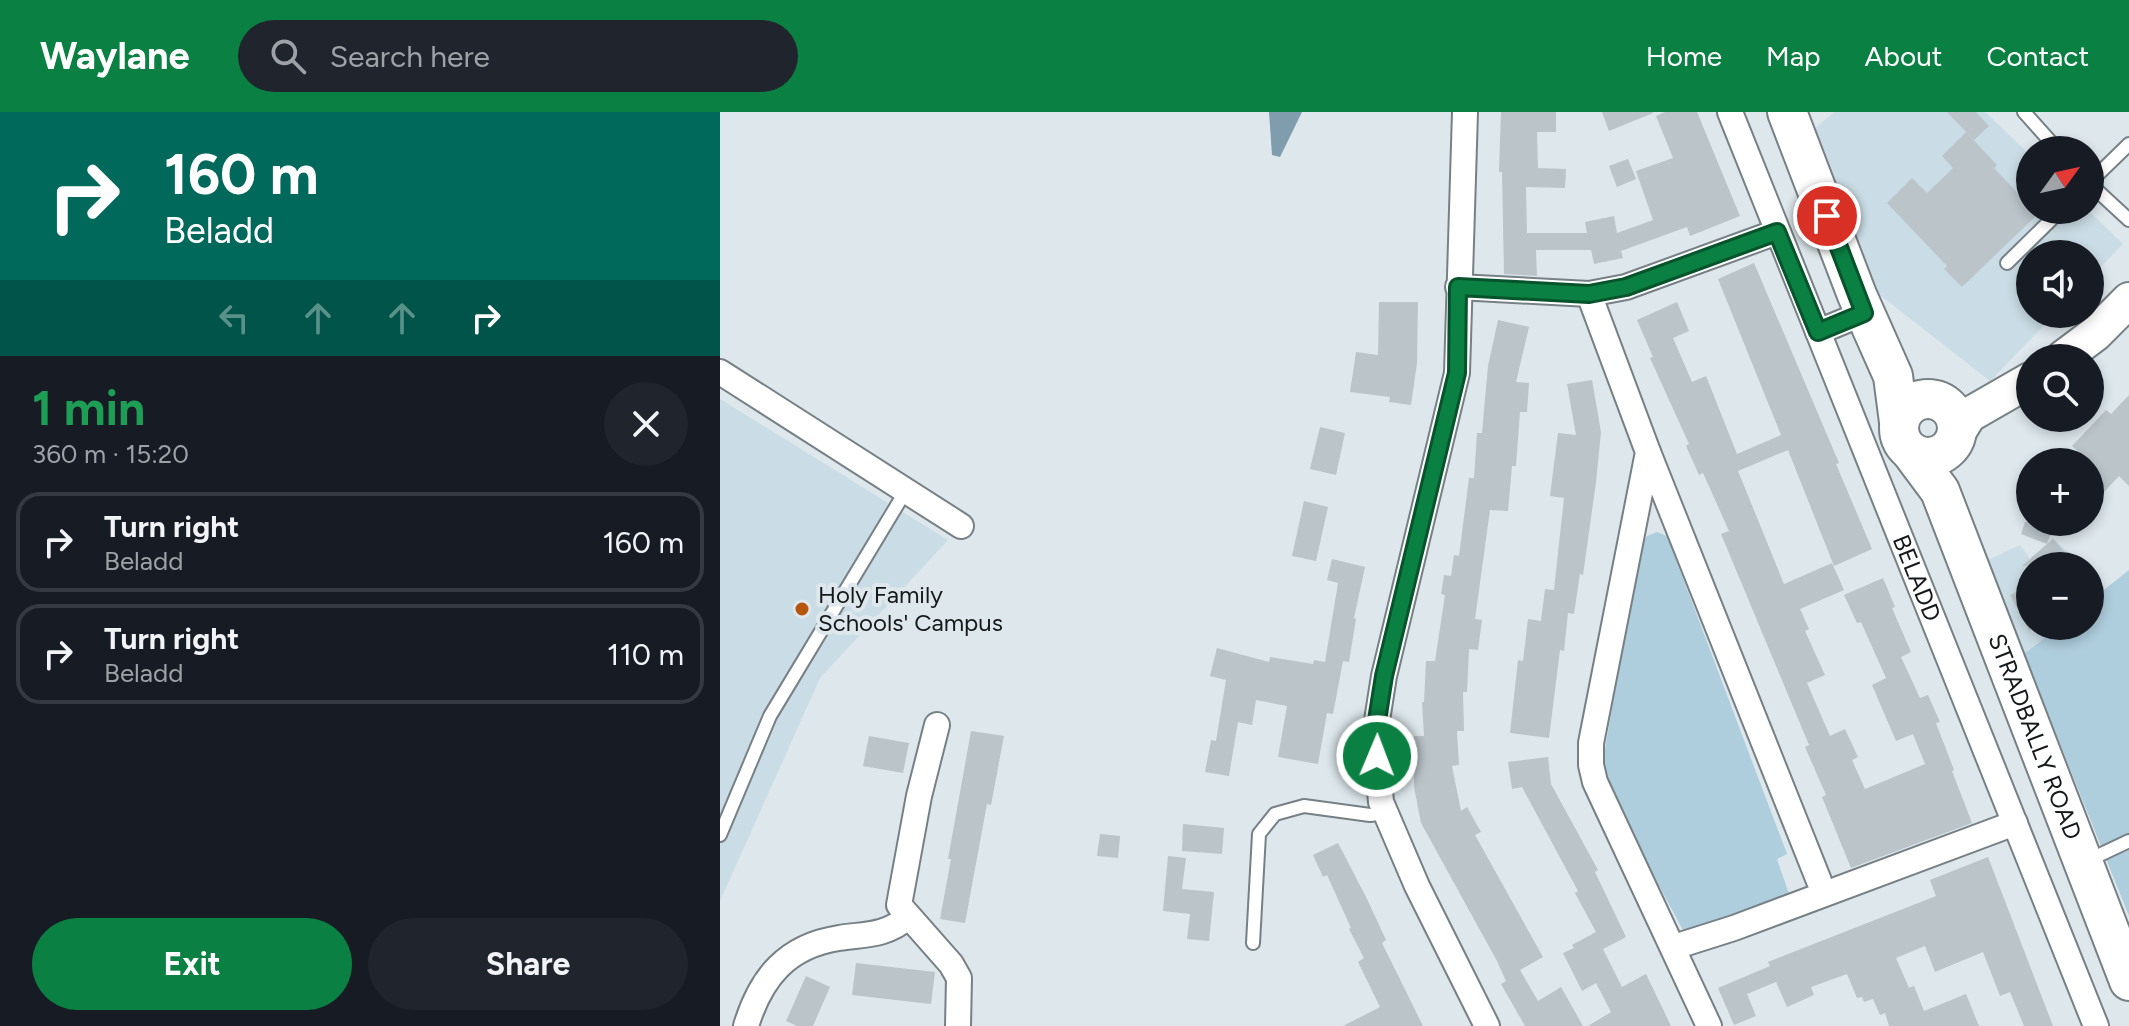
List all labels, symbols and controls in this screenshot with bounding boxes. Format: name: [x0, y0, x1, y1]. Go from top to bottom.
search box: [238, 20, 798, 92]
text: Waylane: [40, 33, 190, 79]
icon: search: [266, 34, 310, 78]
text: Search here: [330, 38, 490, 75]
text: Home: [1646, 39, 1722, 73]
text: Map: [1766, 39, 1821, 73]
text: About: [1865, 39, 1942, 73]
text: Contact: [1986, 39, 2089, 73]
north arrow: [2016, 136, 2104, 224]
map controls: [2016, 136, 2104, 640]
text: 160 m: [164, 141, 319, 208]
icon: right: [32, 144, 136, 248]
pin: [1793, 182, 1861, 250]
icon: arrive: [1805, 194, 1849, 238]
text: Beladd: [164, 209, 274, 252]
button: sound: [2016, 240, 2104, 328]
icon: left: [212, 296, 256, 340]
icon: ahead: [296, 296, 340, 340]
icon: ahead: [380, 296, 424, 340]
icon: right: [464, 296, 508, 340]
button: search: [2016, 344, 2104, 432]
text: 1 min: [32, 379, 145, 437]
button: close: [604, 382, 688, 466]
text: 360 m · 15:20: [32, 438, 189, 470]
button: +: [2016, 448, 2104, 536]
text: Turn right: [104, 508, 239, 545]
icon: right: [36, 520, 80, 564]
text: 160 m: [602, 524, 684, 561]
street label: BELADD: [1887, 530, 1947, 625]
text: Beladd: [104, 545, 184, 577]
button: −: [2016, 552, 2104, 640]
place label: Holy Family Schools' Campus: [818, 580, 1003, 637]
marker: Holy Family Schools' Campus: [793, 600, 811, 618]
text: Turn right: [104, 620, 239, 657]
street label: STRADBALLY ROAD: [1982, 630, 2088, 844]
icon: right: [36, 632, 80, 676]
text: 110 m: [607, 636, 684, 673]
text: Beladd: [104, 657, 184, 689]
position arrow: [1335, 714, 1419, 798]
button: Exit: [32, 918, 352, 1010]
button: Share: [368, 918, 688, 1010]

